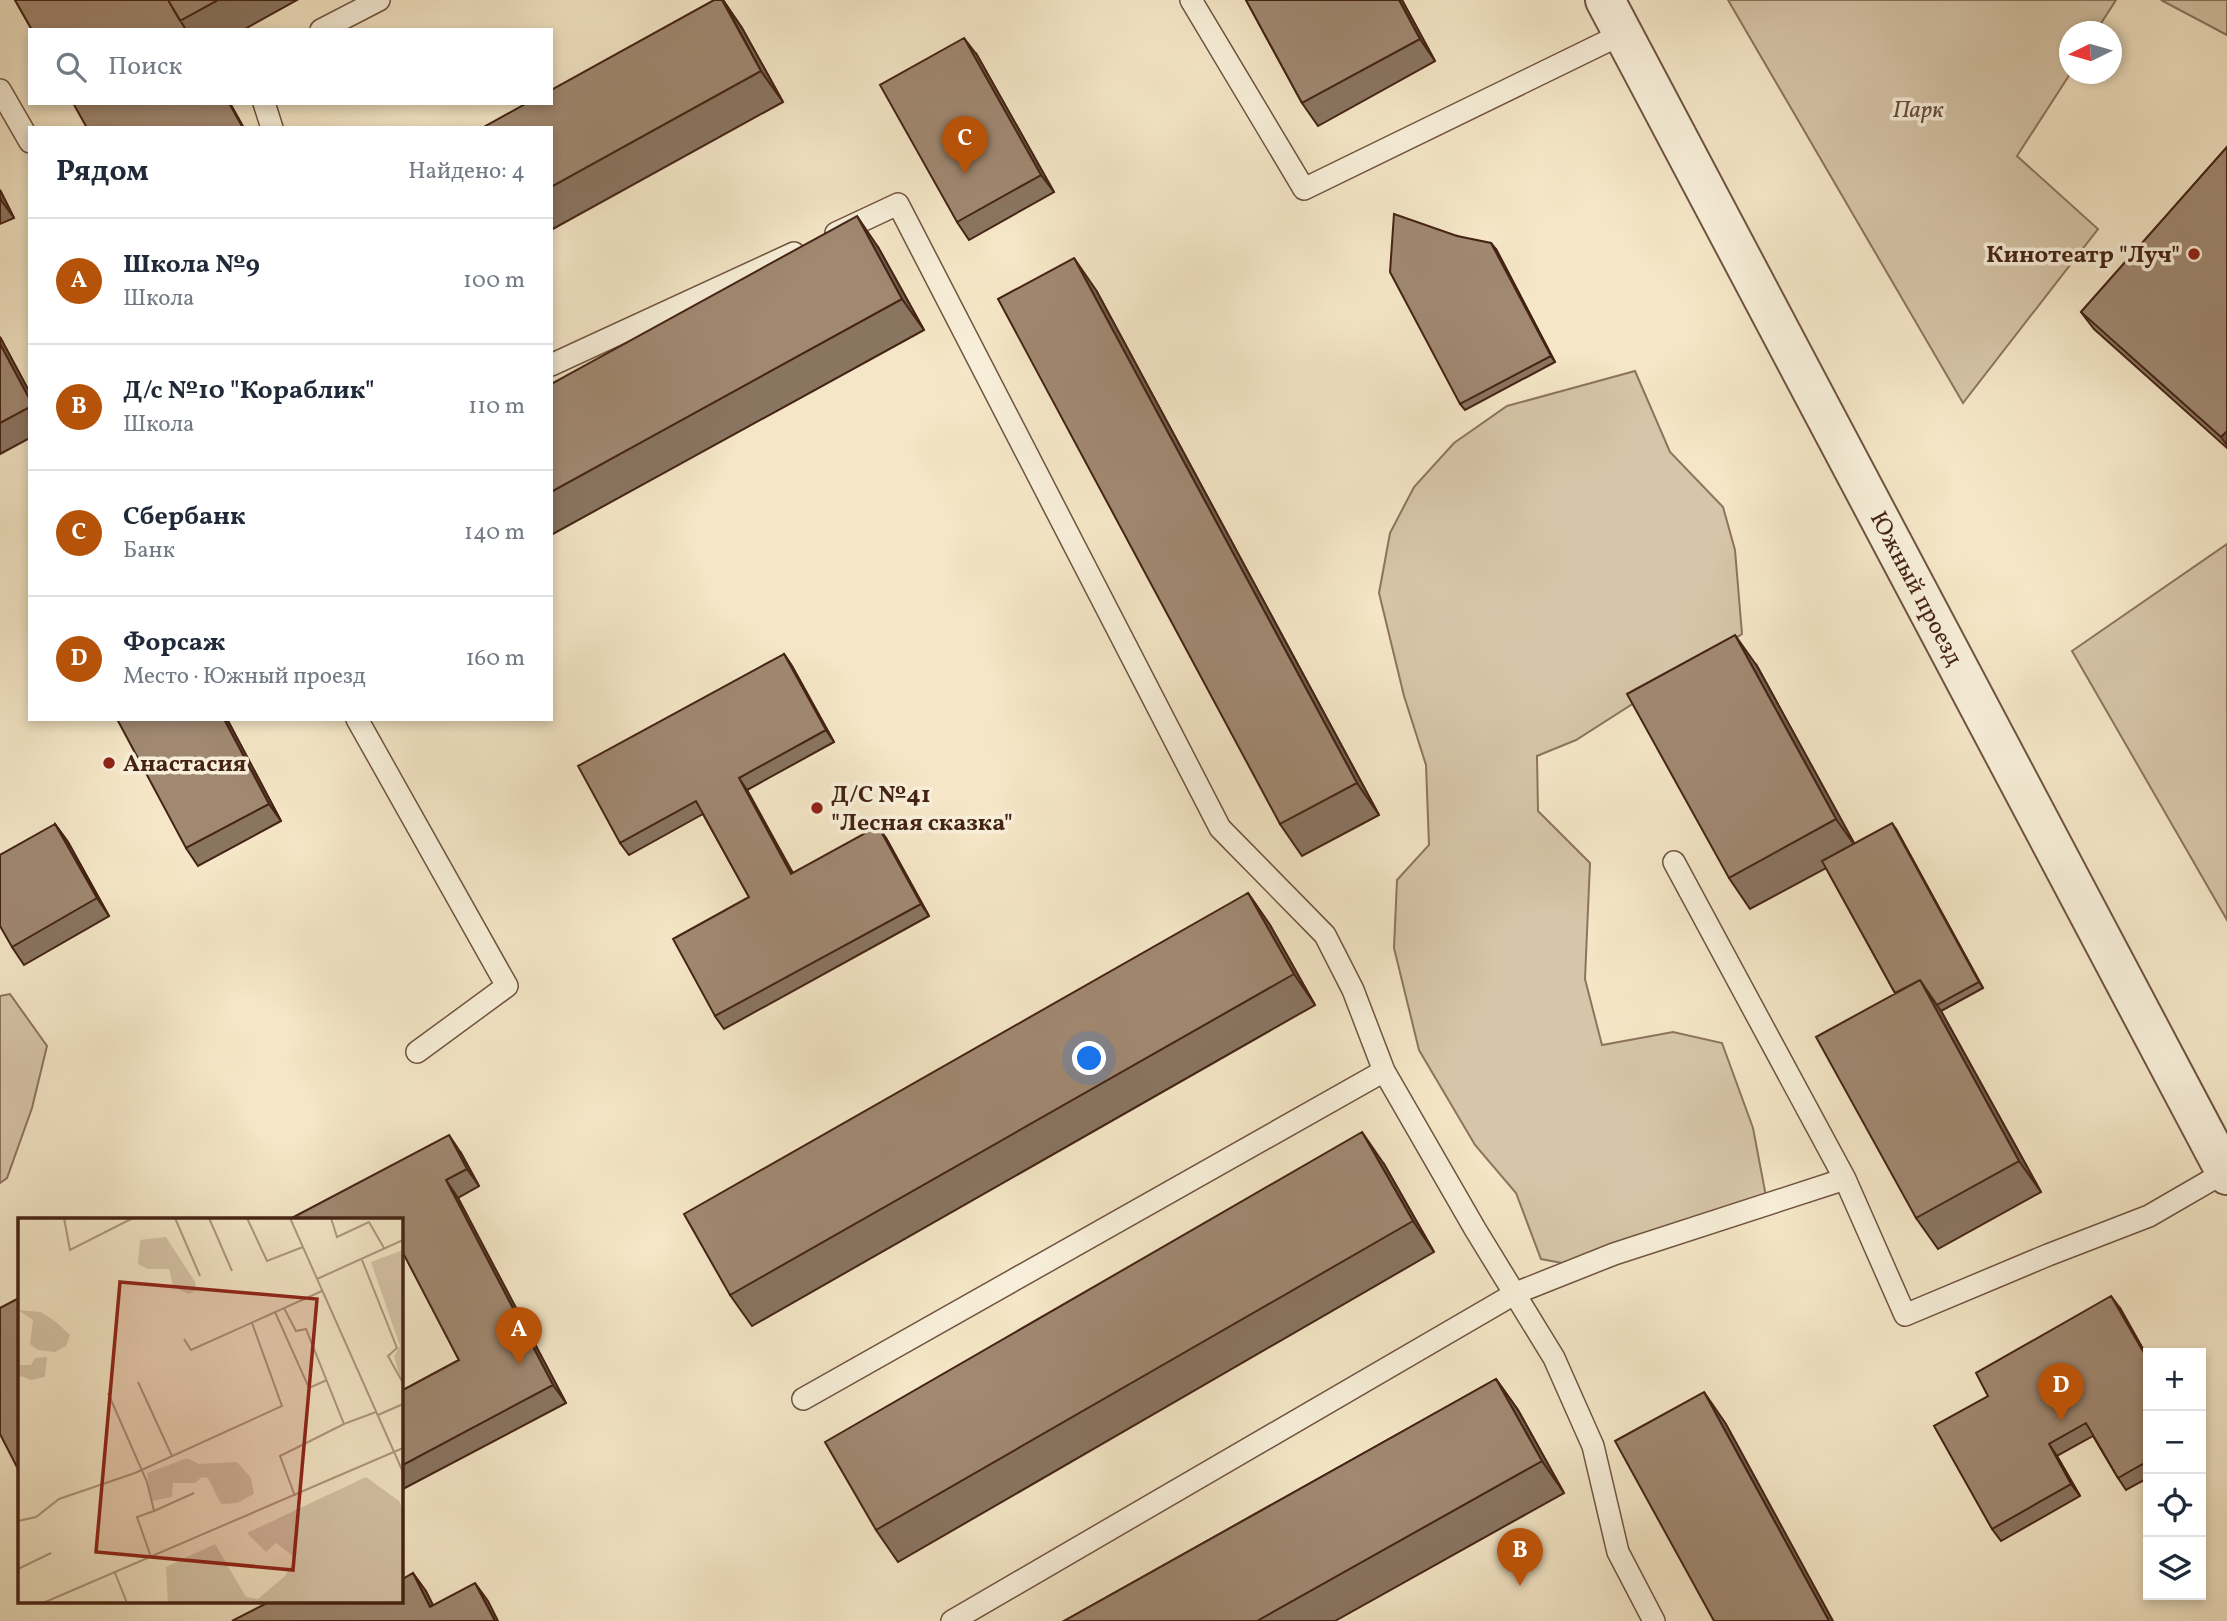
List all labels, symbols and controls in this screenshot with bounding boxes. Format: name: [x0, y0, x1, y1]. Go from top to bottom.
north arrow: [2059, 21, 2122, 84]
search box: [28, 28, 553, 105]
icon: search: [52, 48, 90, 86]
text: Поиск: [108, 49, 182, 85]
park label: Парк: [1893, 94, 1944, 128]
pin: C: [942, 116, 988, 174]
text: Рядом: [56, 151, 149, 193]
text: Найдено: 4: [408, 156, 525, 188]
place label: Кинотеатр "Луч": [1986, 239, 2180, 273]
marker: Кинотеатр "Луч": [2186, 246, 2202, 262]
text: Школа №9: [123, 247, 260, 283]
text: A: [71, 265, 87, 297]
text: 100 m: [463, 265, 525, 297]
text: Школа: [123, 283, 194, 315]
text: Д/с №10 "Кораблик": [123, 373, 375, 409]
text: B: [71, 391, 87, 423]
text: 110 m: [468, 391, 525, 423]
text: Школа: [123, 409, 194, 441]
text: Сбербанк: [123, 499, 246, 535]
street label: Южный проезд: [1860, 506, 1970, 672]
text: C: [72, 517, 86, 549]
text: 140 m: [464, 517, 525, 549]
text: Банк: [123, 535, 175, 567]
text: Форсаж: [123, 625, 226, 661]
text: D: [71, 643, 87, 675]
text: 160 m: [466, 643, 525, 675]
text: Место · Южный проезд: [123, 661, 366, 693]
place label: Анастасия: [123, 748, 247, 782]
marker: Анастасия: [101, 755, 117, 771]
place label: Д/С №41 "Лесная сказка": [831, 779, 1013, 841]
marker: Д/С №41 "Лесная сказка": [809, 800, 825, 816]
your location: [1072, 1041, 1106, 1075]
inset map: [18, 1218, 402, 1604]
pin: A: [496, 1307, 542, 1365]
map controls: [2143, 1348, 2206, 1600]
button: +: [2143, 1348, 2206, 1411]
pin: D: [2038, 1363, 2084, 1421]
button: −: [2143, 1411, 2206, 1474]
button: locate: [2143, 1474, 2206, 1537]
pin: B: [1497, 1528, 1543, 1586]
button: layers: [2143, 1537, 2206, 1600]

